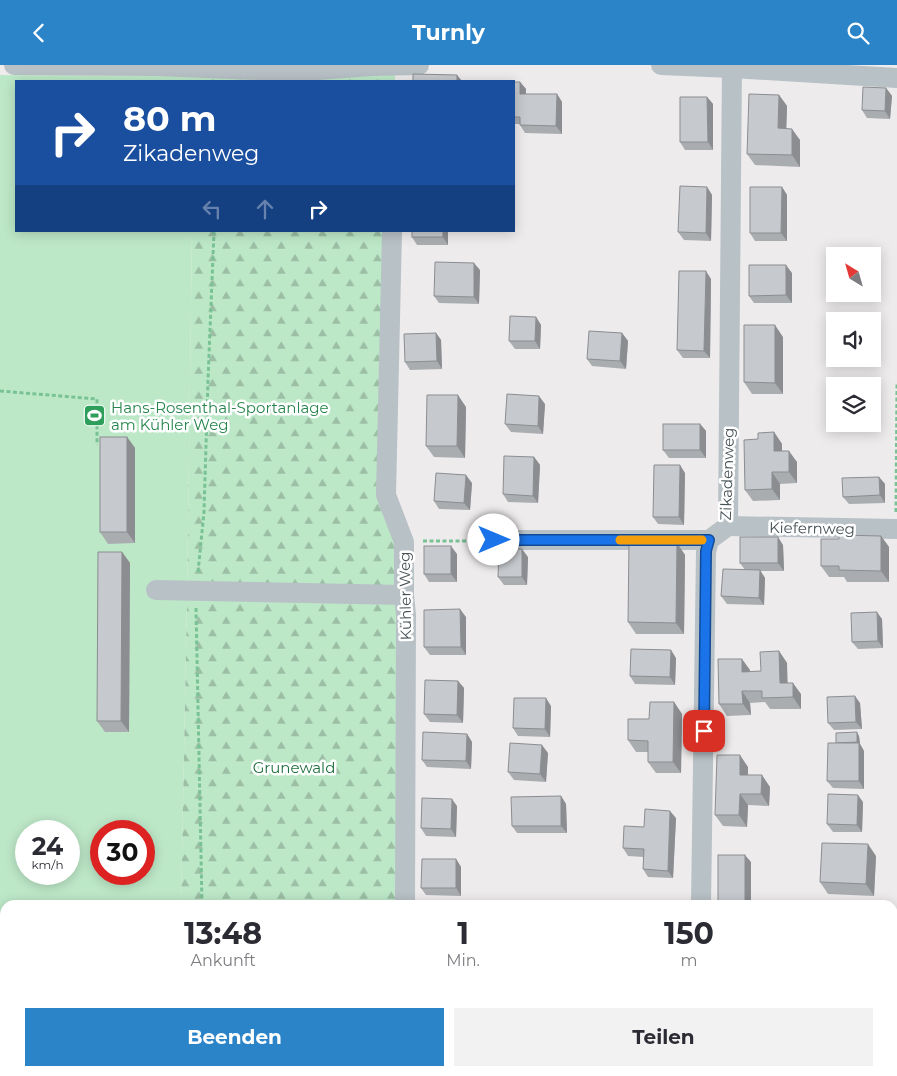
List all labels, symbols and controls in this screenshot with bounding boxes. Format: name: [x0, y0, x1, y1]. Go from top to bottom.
icon: back: [25, 19, 53, 47]
text: Turnly: [412, 19, 485, 46]
icon: search: [844, 19, 872, 47]
text: 80 m: [123, 97, 217, 140]
icon: right: [40, 100, 105, 165]
text: Zikadenweg: [123, 140, 259, 167]
icon: left: [198, 195, 226, 223]
icon: ahead: [251, 195, 279, 223]
icon: right: [304, 195, 332, 223]
north arrow: [826, 247, 881, 303]
map controls: [826, 247, 881, 432]
button: sound: [826, 312, 881, 367]
button: layers: [826, 377, 881, 432]
place label: Hans-Rosenthal-Sportanlage am Kühler Weg: [111, 398, 329, 434]
sports icon: Hans-Rosenthal-Sportanlage am Kühler Weg: [83, 404, 107, 428]
street label: Zikadenweg: [716, 427, 738, 521]
position arrow: [467, 513, 519, 565]
street label: Kiefernweg: [769, 518, 855, 538]
street label: Kühler Weg: [395, 551, 415, 641]
pin: [683, 710, 725, 752]
icon: arrive: [690, 717, 718, 745]
park label: Grunewald: [253, 758, 335, 777]
speed limit sign: 30: [90, 820, 155, 885]
text: 24: [32, 831, 63, 861]
text: km/h: [31, 857, 64, 872]
text: 13:48: [184, 915, 262, 952]
text: 1: [457, 915, 469, 952]
text: 150: [664, 915, 714, 952]
text: Ankunft: [191, 951, 256, 970]
text: Min.: [446, 951, 480, 970]
text: m: [681, 951, 697, 970]
button: Beenden: [25, 1008, 444, 1066]
button: Teilen: [454, 1008, 873, 1066]

